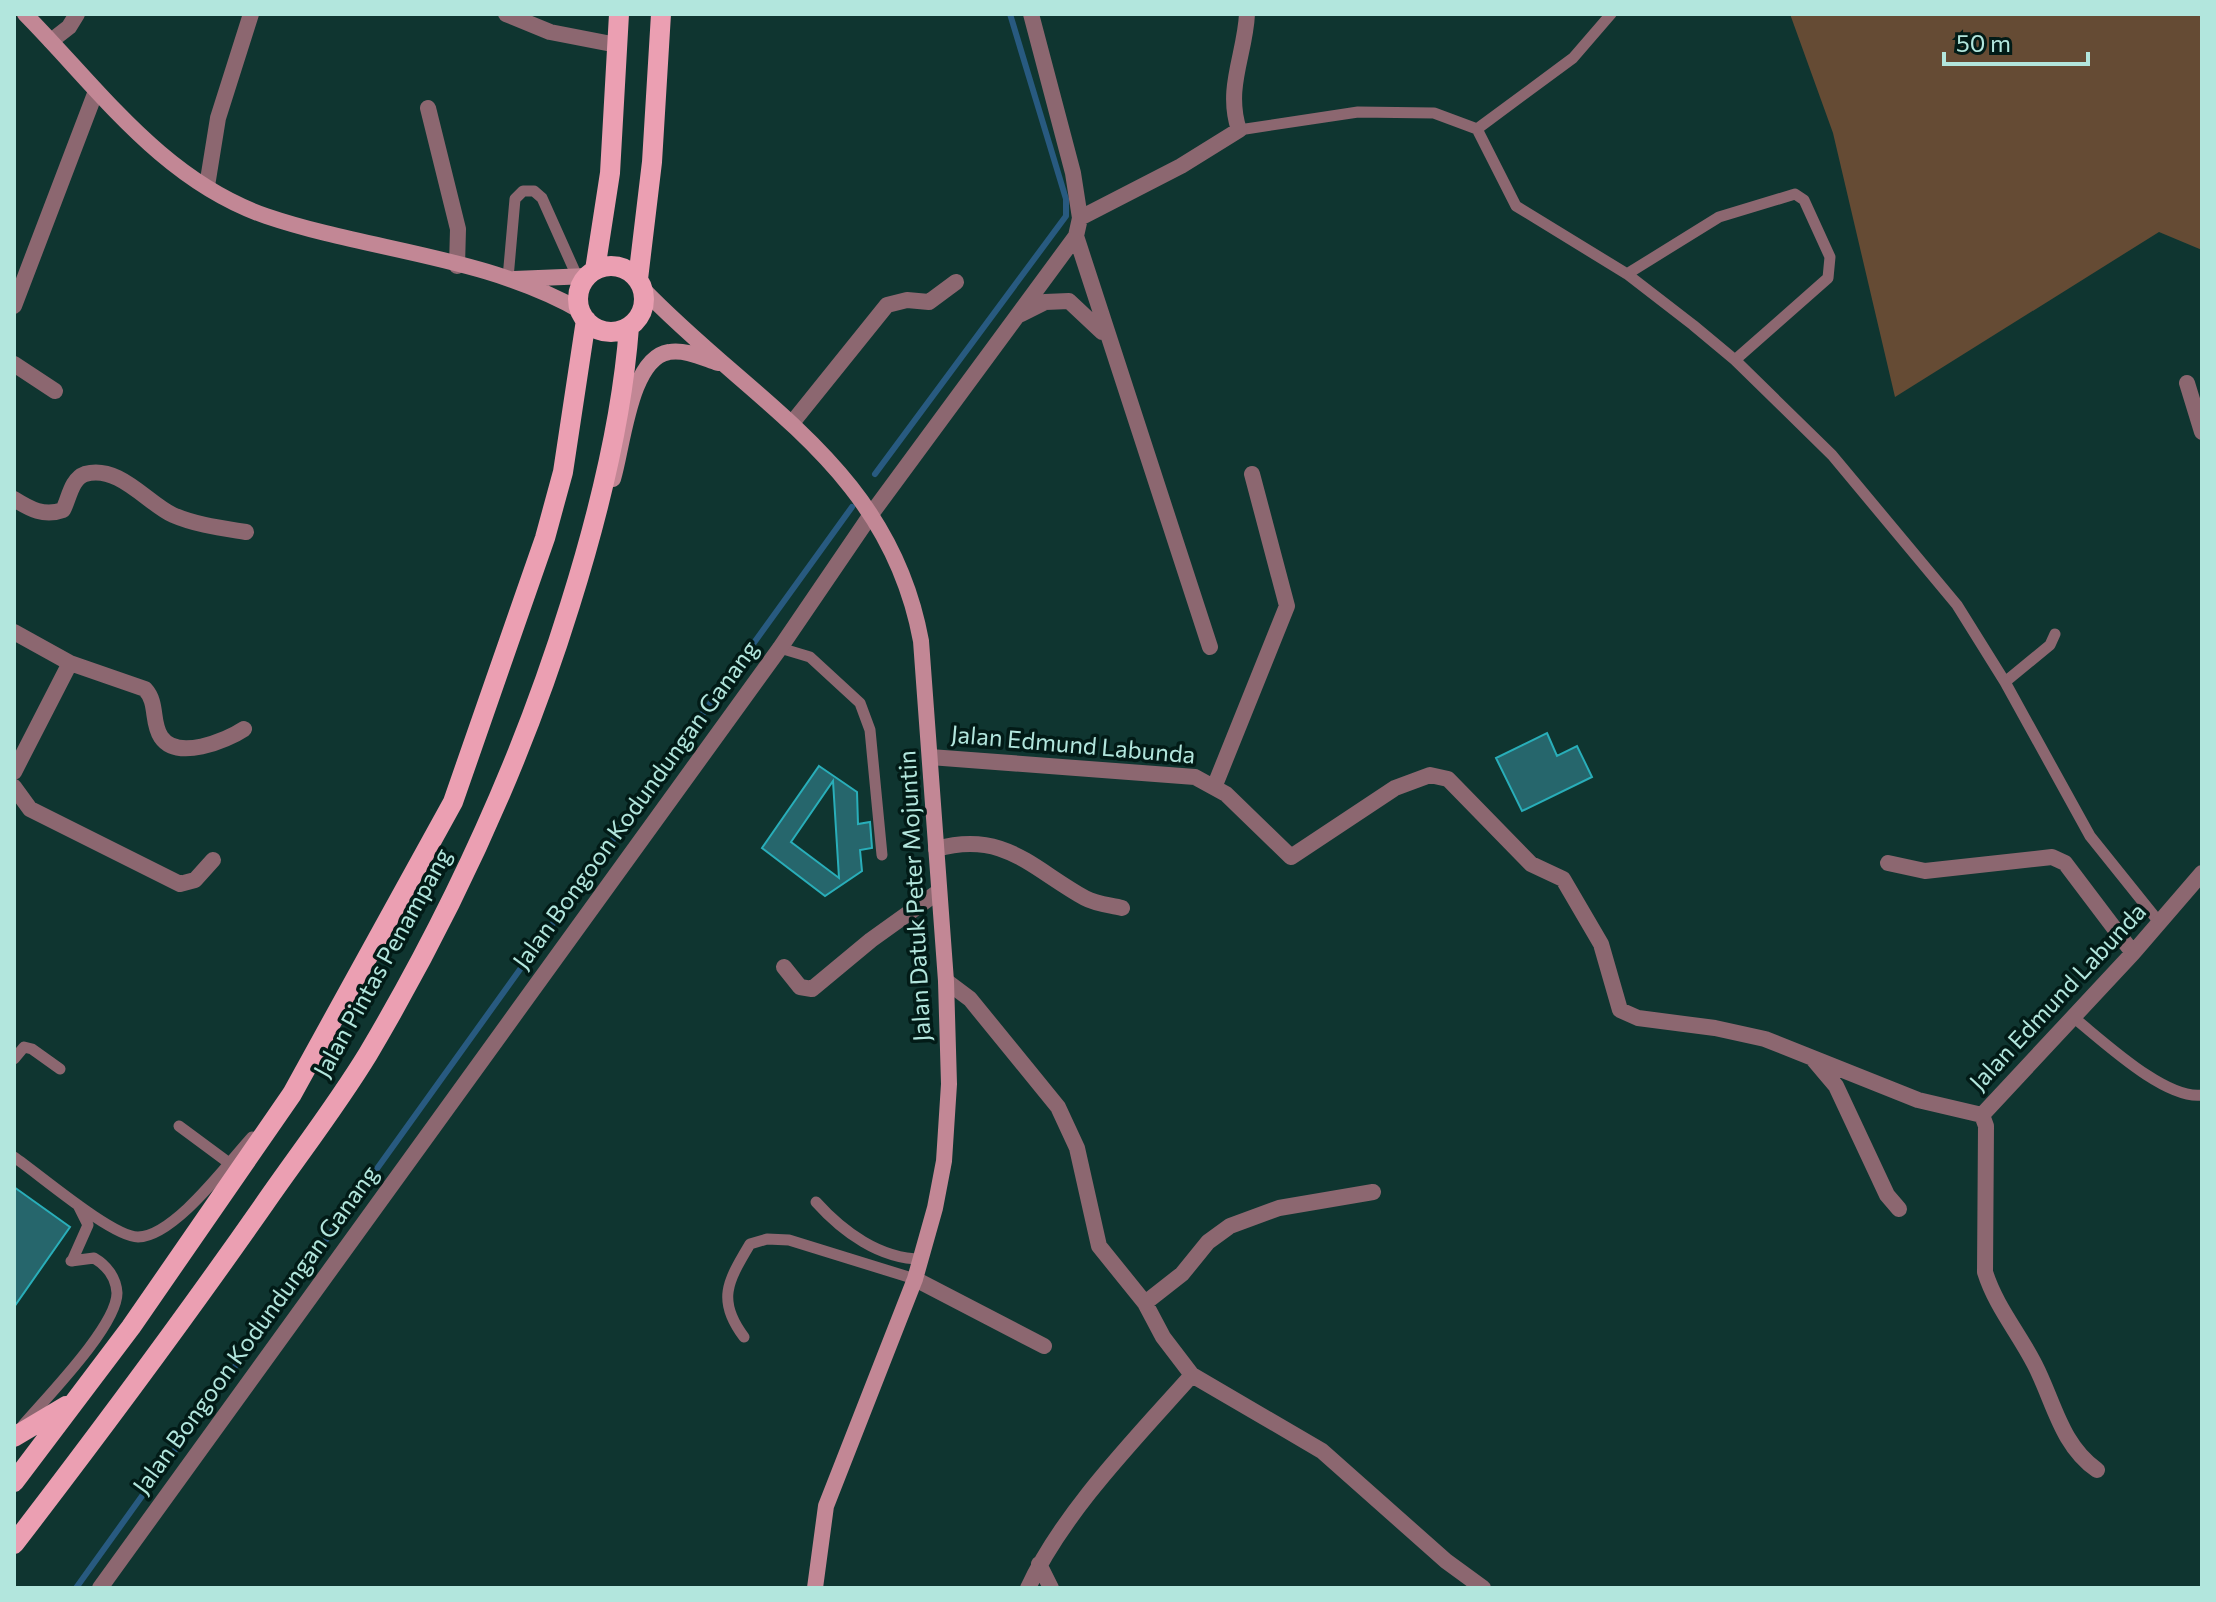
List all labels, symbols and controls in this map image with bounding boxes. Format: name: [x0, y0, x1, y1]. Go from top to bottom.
scale bar: [1944, 16, 2088, 66]
text: 50 m: [1956, 28, 2011, 57]
street label: Jalan Bongoon Kodundungan Ganang: [506, 634, 764, 974]
street label: Jalan Edmund Labunda: [950, 718, 1197, 769]
street label: Jalan Datuk Peter Mojuntin: [891, 750, 936, 1042]
street label: Jalan Pintas Penampang: [307, 843, 457, 1082]
street label: Jalan Edmund Labunda: [1963, 896, 2151, 1096]
street label: Jalan Bongoon Kodundungan Ganang: [126, 1159, 384, 1499]

